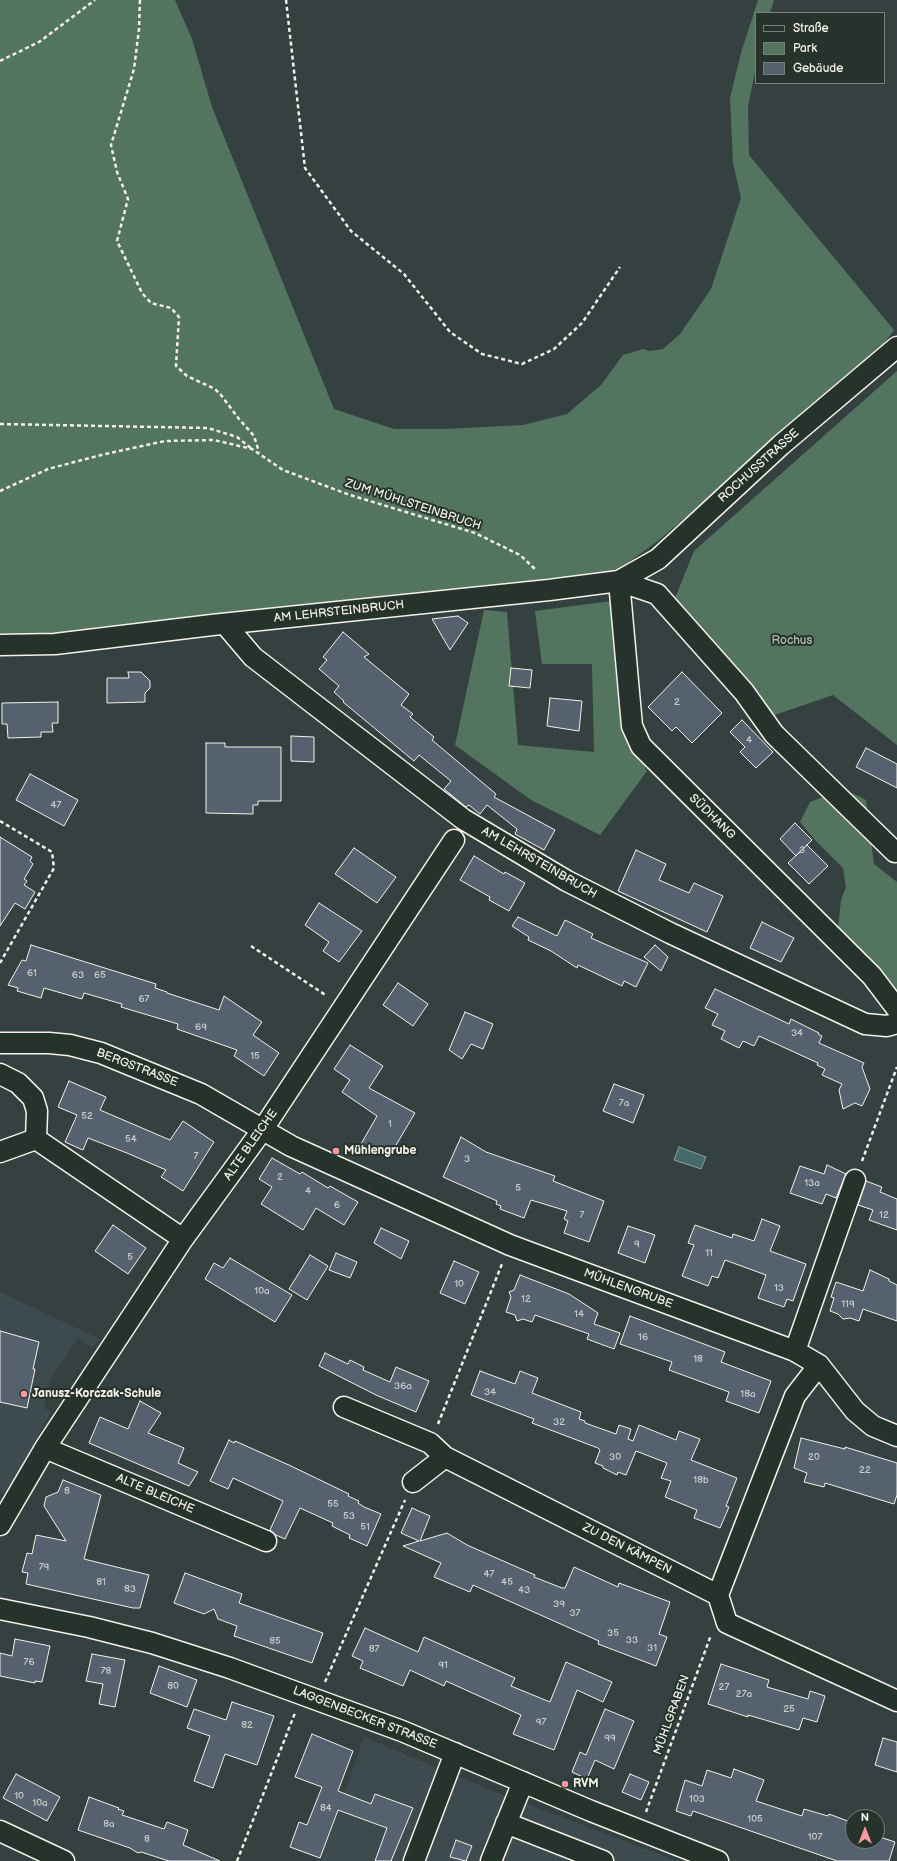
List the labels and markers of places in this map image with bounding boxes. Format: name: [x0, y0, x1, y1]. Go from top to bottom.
place label: Mühlengrube: [344, 1144, 417, 1158]
marker: Mühlengrube: [331, 1146, 341, 1156]
place label: Janusz-Korczak-Schule: [32, 1387, 161, 1401]
marker: Janusz-Korczak-Schule: [19, 1389, 29, 1399]
place label: RVM: [573, 1777, 599, 1791]
marker: RVM: [560, 1779, 570, 1789]

